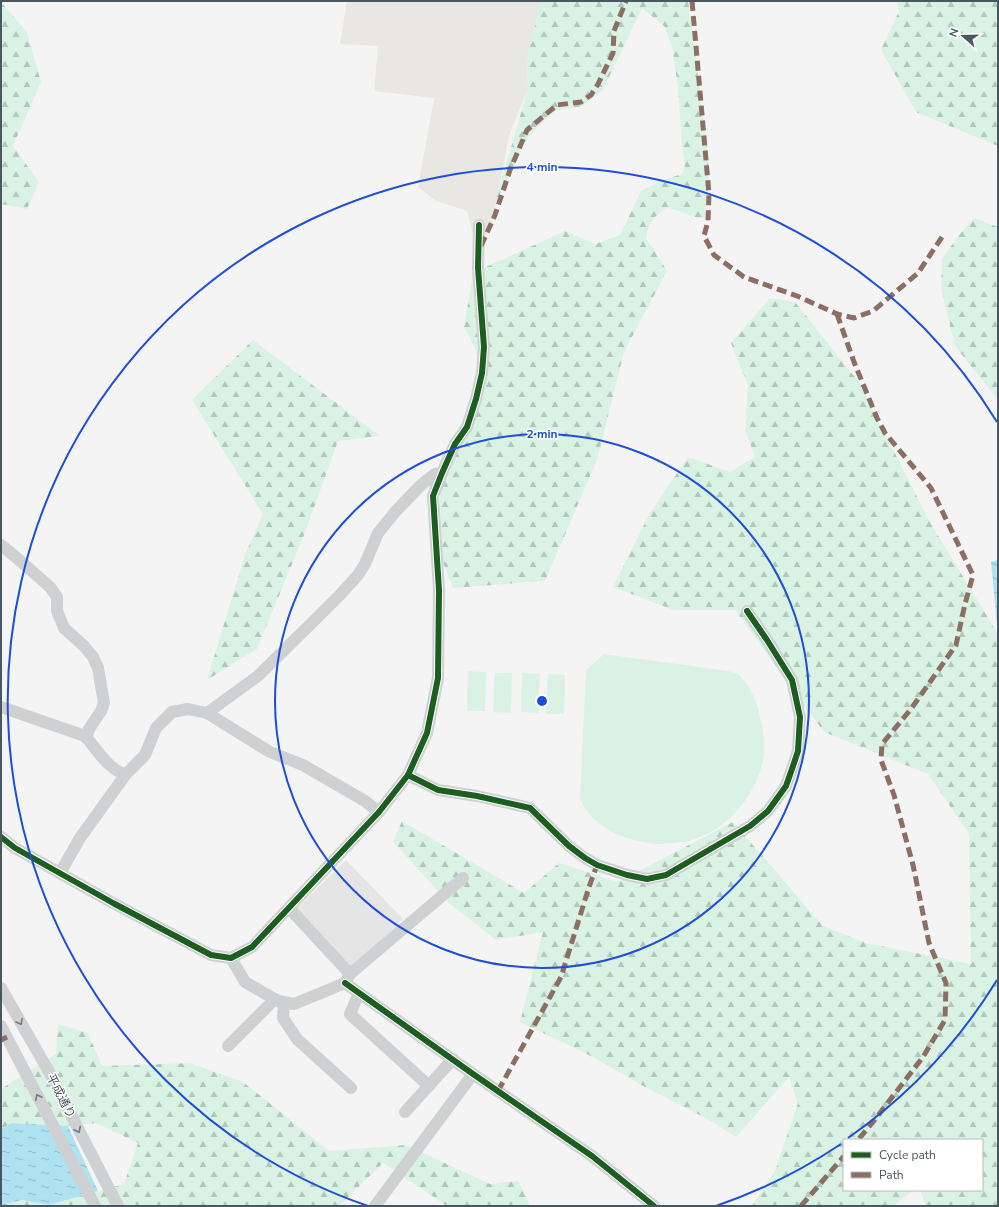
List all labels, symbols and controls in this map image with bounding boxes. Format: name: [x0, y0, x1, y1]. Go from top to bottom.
north arrow: [943, 16, 983, 56]
text: N: [946, 26, 963, 39]
text: 4 min: [526, 159, 558, 175]
text: 2 min: [526, 426, 558, 442]
centre of rings: [535, 694, 549, 708]
one-way arrow: [16, 1017, 23, 1025]
street label: 平成通り: [43, 1071, 79, 1121]
one-way arrow: [35, 1094, 43, 1101]
one-way arrow: [74, 1126, 81, 1133]
legend: [843, 1139, 983, 1191]
text: Cycle path: [879, 1147, 936, 1163]
text: Path: [879, 1167, 904, 1183]

